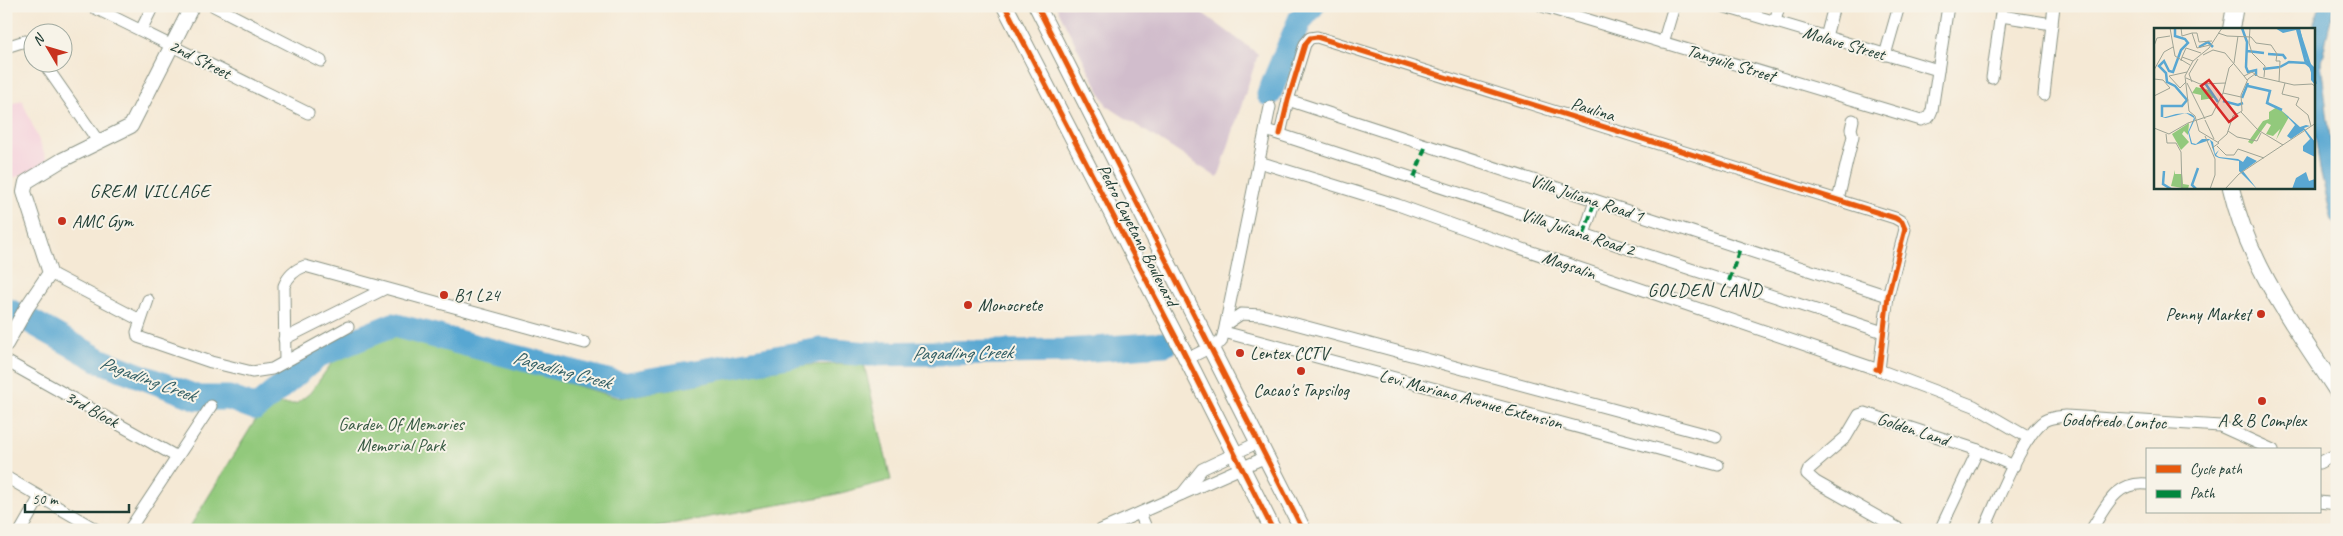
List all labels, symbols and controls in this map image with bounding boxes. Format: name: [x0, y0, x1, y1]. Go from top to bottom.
street label: Molave Street: [1800, 21, 1890, 66]
north arrow: [22, 22, 72, 72]
inset map: [2154, 28, 2316, 189]
text: N: [29, 30, 49, 49]
street label: 2nd Street: [165, 34, 236, 85]
street label: Tanguile Street: [1684, 39, 1781, 88]
street label: Paulina: [1568, 92, 1619, 126]
street label: Pedro Cayetano Boulevard: [1093, 160, 1185, 312]
street label: Villa Juliana Road 1: [1527, 169, 1647, 227]
district label: GREM VILLAGE: [90, 179, 212, 203]
street label: Villa Juliana Road 2: [1518, 203, 1639, 261]
place label: AMC Gym: [72, 210, 134, 232]
marker: AMC Gym: [56, 215, 68, 227]
street label: Magsalin: [1539, 246, 1599, 285]
district label: GOLDEN LAND: [1648, 278, 1764, 302]
place label: B1 L24: [454, 284, 502, 306]
marker: B1 L24: [438, 289, 450, 301]
place label: Monocrete: [978, 294, 1043, 316]
marker: Monocrete: [962, 299, 974, 311]
place label: Penny Market: [2165, 303, 2254, 325]
marker: Penny Market: [2255, 308, 2267, 320]
water label: Pagadling Creek: [912, 340, 1015, 366]
place label: Lentex CCTV: [1250, 342, 1332, 364]
water label: Pagadling Creek: [510, 345, 616, 395]
marker: Lentex CCTV: [1234, 347, 1246, 359]
water label: Pagadling Creek: [97, 351, 202, 408]
street label: Levi Mariano Avenue Extension: [1377, 364, 1566, 434]
marker: Cacao's Tapsilog: [1295, 365, 1307, 377]
place label: Cacao's Tapsilog: [1253, 379, 1350, 401]
street label: 3rd Block: [61, 385, 124, 433]
marker: A & B Complex: [2256, 395, 2268, 407]
street label: Golden Land: [1875, 407, 1954, 452]
street label: Godofredo Lontoc: [2061, 408, 2168, 434]
place label: A & B Complex: [2218, 409, 2308, 431]
park label: Garden Of Memories Memorial Park: [338, 413, 466, 456]
legend: [2146, 448, 2320, 514]
text: Cycle path: [2190, 460, 2242, 479]
scale bar: [25, 481, 129, 513]
text: Path: [2190, 484, 2216, 503]
text: 50 m: [32, 490, 59, 509]

